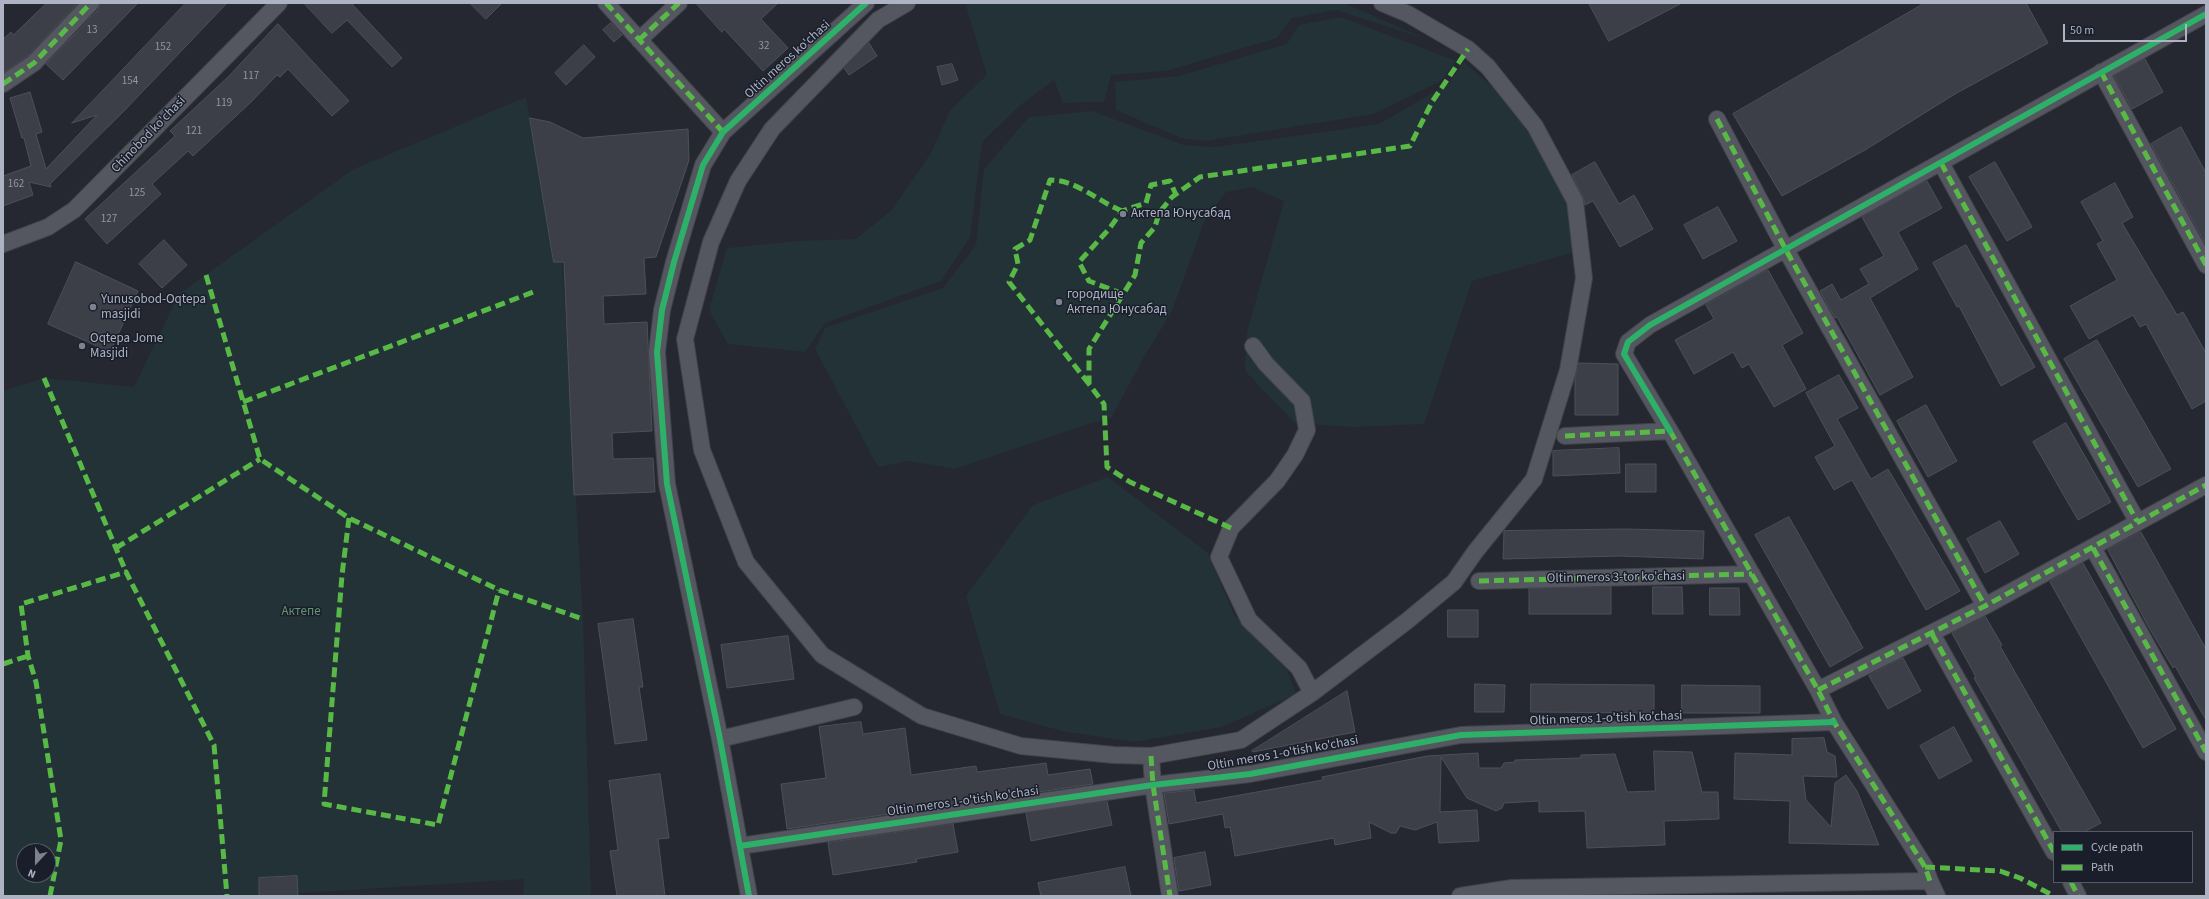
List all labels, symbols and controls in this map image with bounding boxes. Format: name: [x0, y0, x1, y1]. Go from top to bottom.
scale bar: [2065, 16, 2189, 42]
street label: Oltin meros ko'chasi: [742, 17, 834, 103]
text: 50 m: [2070, 22, 2094, 39]
house number: 13: [87, 24, 97, 38]
house number: 32: [759, 40, 769, 54]
house number: 152: [155, 41, 171, 55]
house number: 117: [243, 70, 259, 84]
house number: 154: [122, 75, 138, 89]
street label: Chinobod ko'chasi: [109, 94, 189, 176]
house number: 119: [216, 97, 232, 111]
house number: 121: [186, 125, 202, 139]
house number: 162: [8, 178, 24, 192]
house number: 125: [129, 187, 145, 201]
place label: Актепа Юнусабад: [1131, 206, 1231, 222]
marker: Актепа Юнусабад: [1118, 209, 1128, 219]
house number: 127: [101, 213, 117, 227]
place label: городище Актепа Юнусабад: [1067, 287, 1167, 318]
place label: Yunusobod-Oqtepa masjidi: [101, 292, 206, 323]
marker: городище Актепа Юнусабад: [1054, 297, 1064, 307]
marker: Yunusobod-Oqtepa masjidi: [88, 302, 98, 312]
place label: Oqtepa Jome Masjidi: [90, 331, 163, 362]
marker: Oqtepa Jome Masjidi: [77, 341, 87, 351]
street label: Oltin meros 3-tor ko'chasi: [1547, 569, 1685, 587]
park label: Актепе: [281, 604, 321, 620]
street label: Oltin meros 1-o'tish ko'chasi: [1529, 709, 1683, 729]
street label: Oltin meros 1-o'tish ko'chasi: [1206, 733, 1360, 775]
street label: Oltin meros 1-o'tish ko'chasi: [886, 784, 1040, 820]
legend: [2053, 831, 2193, 883]
text: Cycle path: [2091, 839, 2143, 856]
north arrow: [16, 843, 56, 883]
text: Path: [2091, 859, 2114, 876]
text: N: [25, 865, 38, 882]

